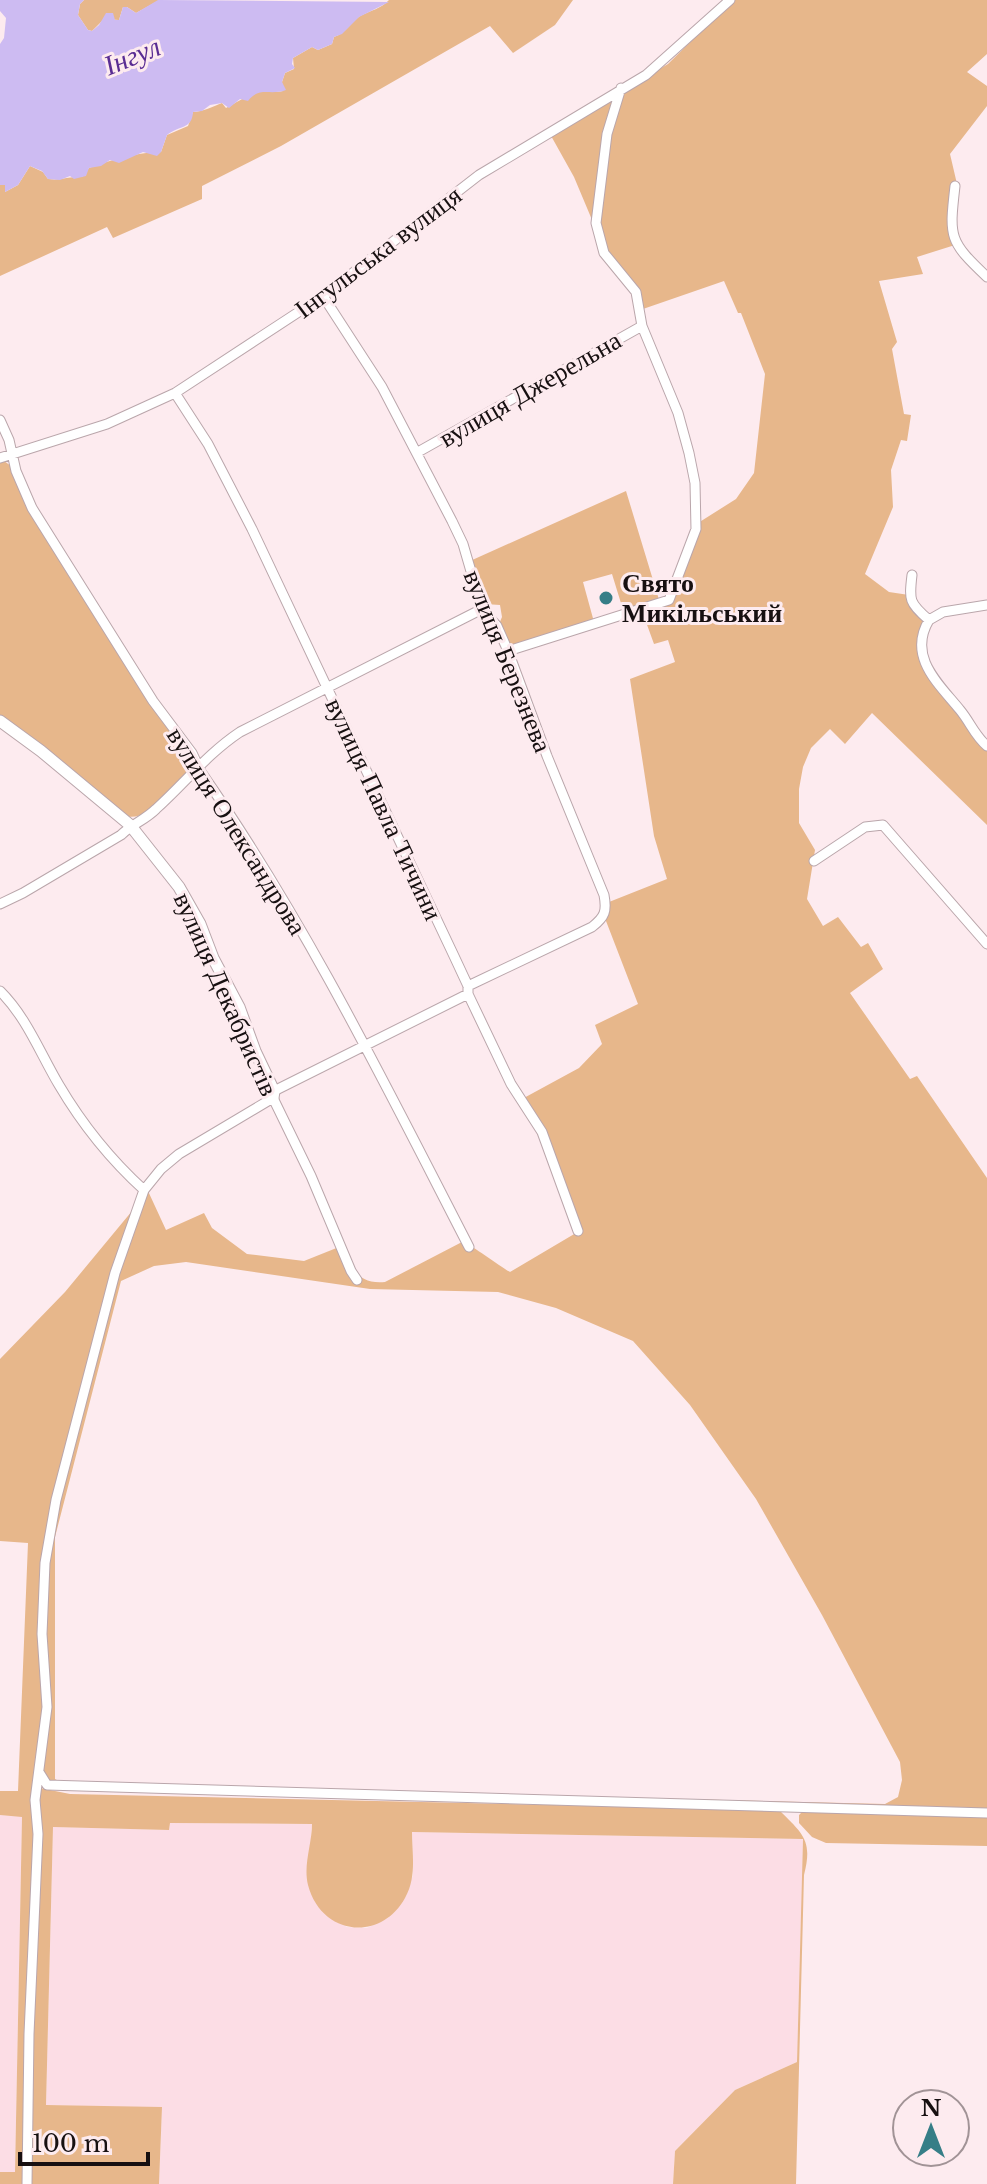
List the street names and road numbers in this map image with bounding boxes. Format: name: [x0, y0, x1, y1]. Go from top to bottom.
street label: Інгульська вулиця: [288, 179, 468, 325]
street label: вулиця Джерельна: [433, 324, 627, 454]
street label: вулиця Березнева: [457, 565, 559, 757]
street label: вулиця Павла Тичини: [318, 693, 450, 925]
street label: вулиця Олександрова: [160, 721, 314, 941]
street label: вулиця Декабристів: [167, 887, 285, 1101]

